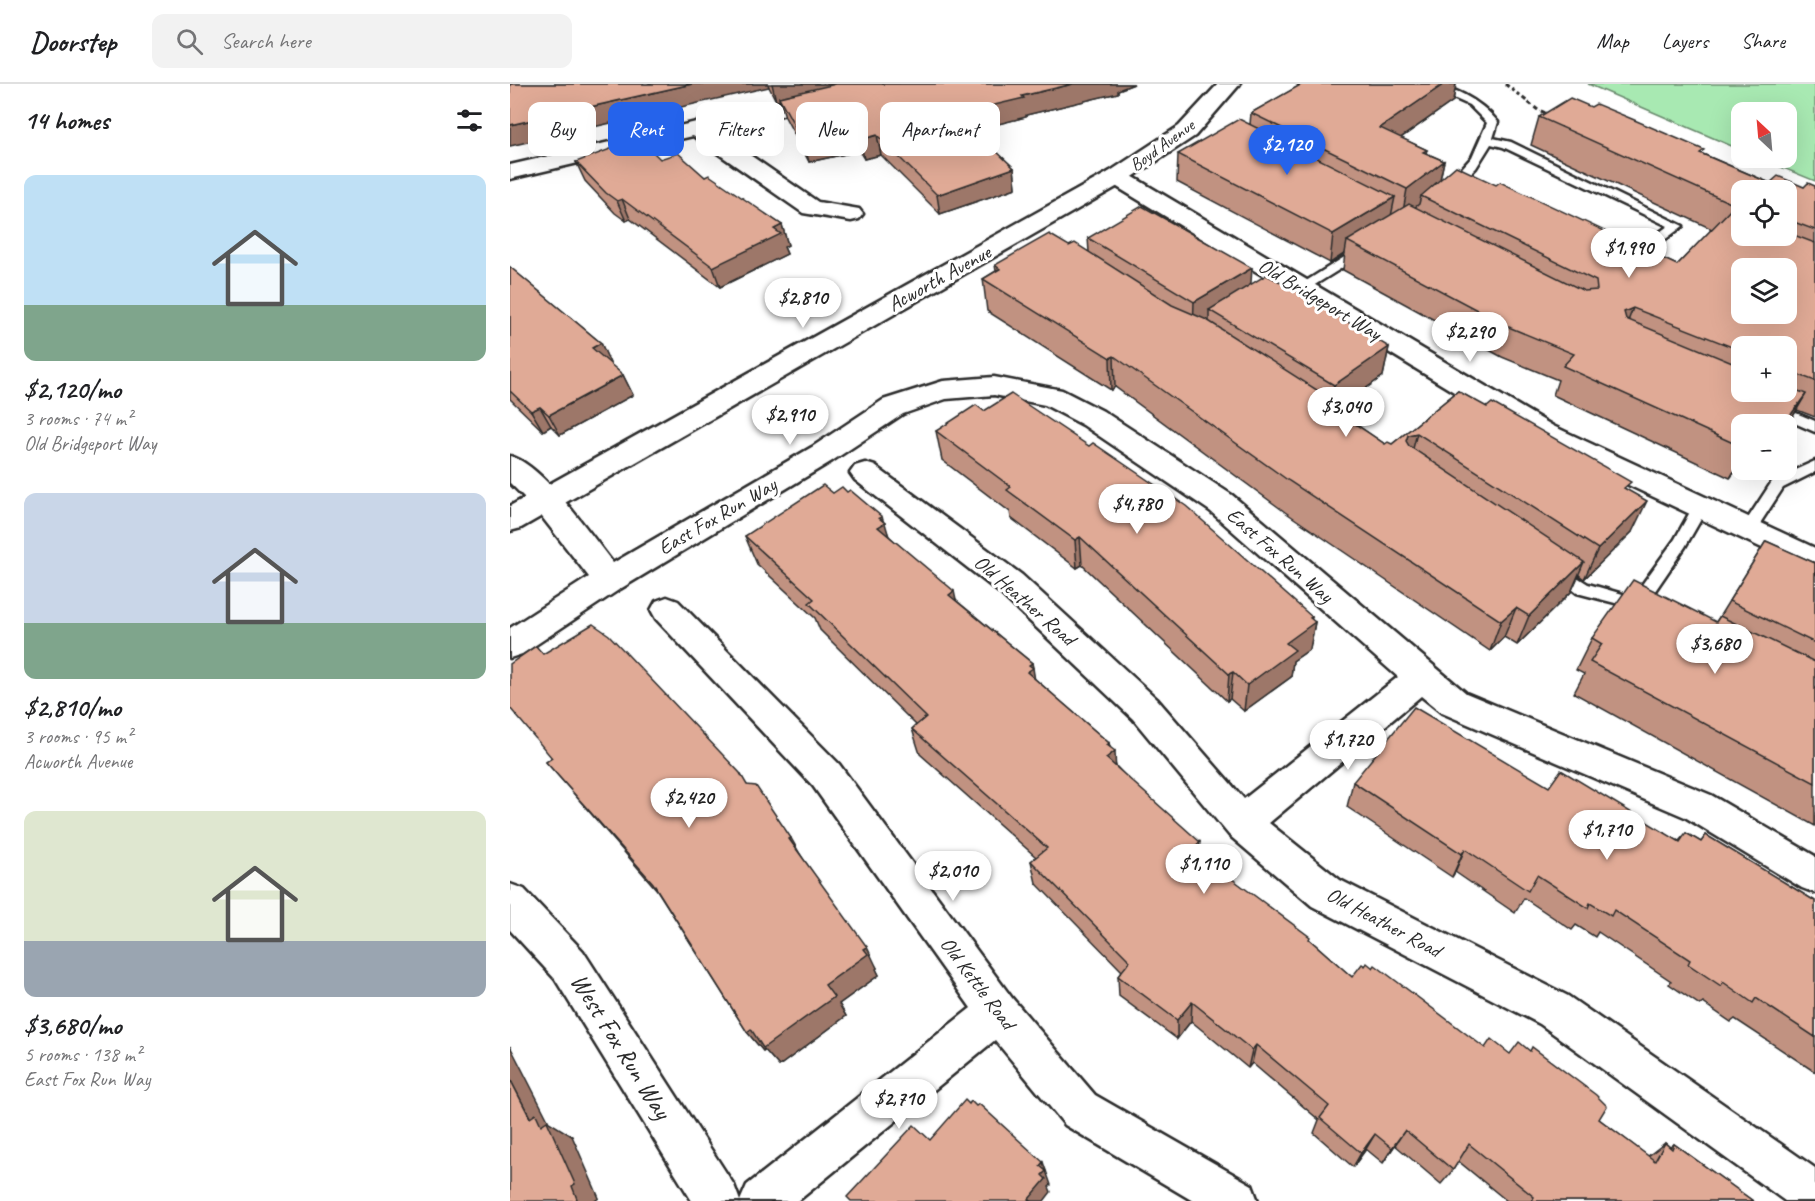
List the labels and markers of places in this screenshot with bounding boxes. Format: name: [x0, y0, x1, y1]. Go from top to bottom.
pin: $2,120: [1238, 125, 1336, 176]
pin: $1,990: [1580, 228, 1678, 279]
pin: $2,810: [754, 278, 852, 329]
pin: $2,290: [1421, 312, 1519, 363]
pin: $3,040: [1297, 387, 1395, 438]
pin: $2,910: [741, 395, 839, 446]
pin: $4,780: [1088, 484, 1186, 535]
pin: $3,680: [1666, 624, 1764, 675]
pin: $1,720: [1299, 720, 1397, 771]
pin: $2,420: [640, 778, 738, 829]
pin: $1,710: [1558, 810, 1656, 861]
pin: $1,110: [1155, 844, 1253, 895]
pin: $2,010: [904, 851, 1002, 902]
pin: $2,710: [850, 1079, 948, 1130]

